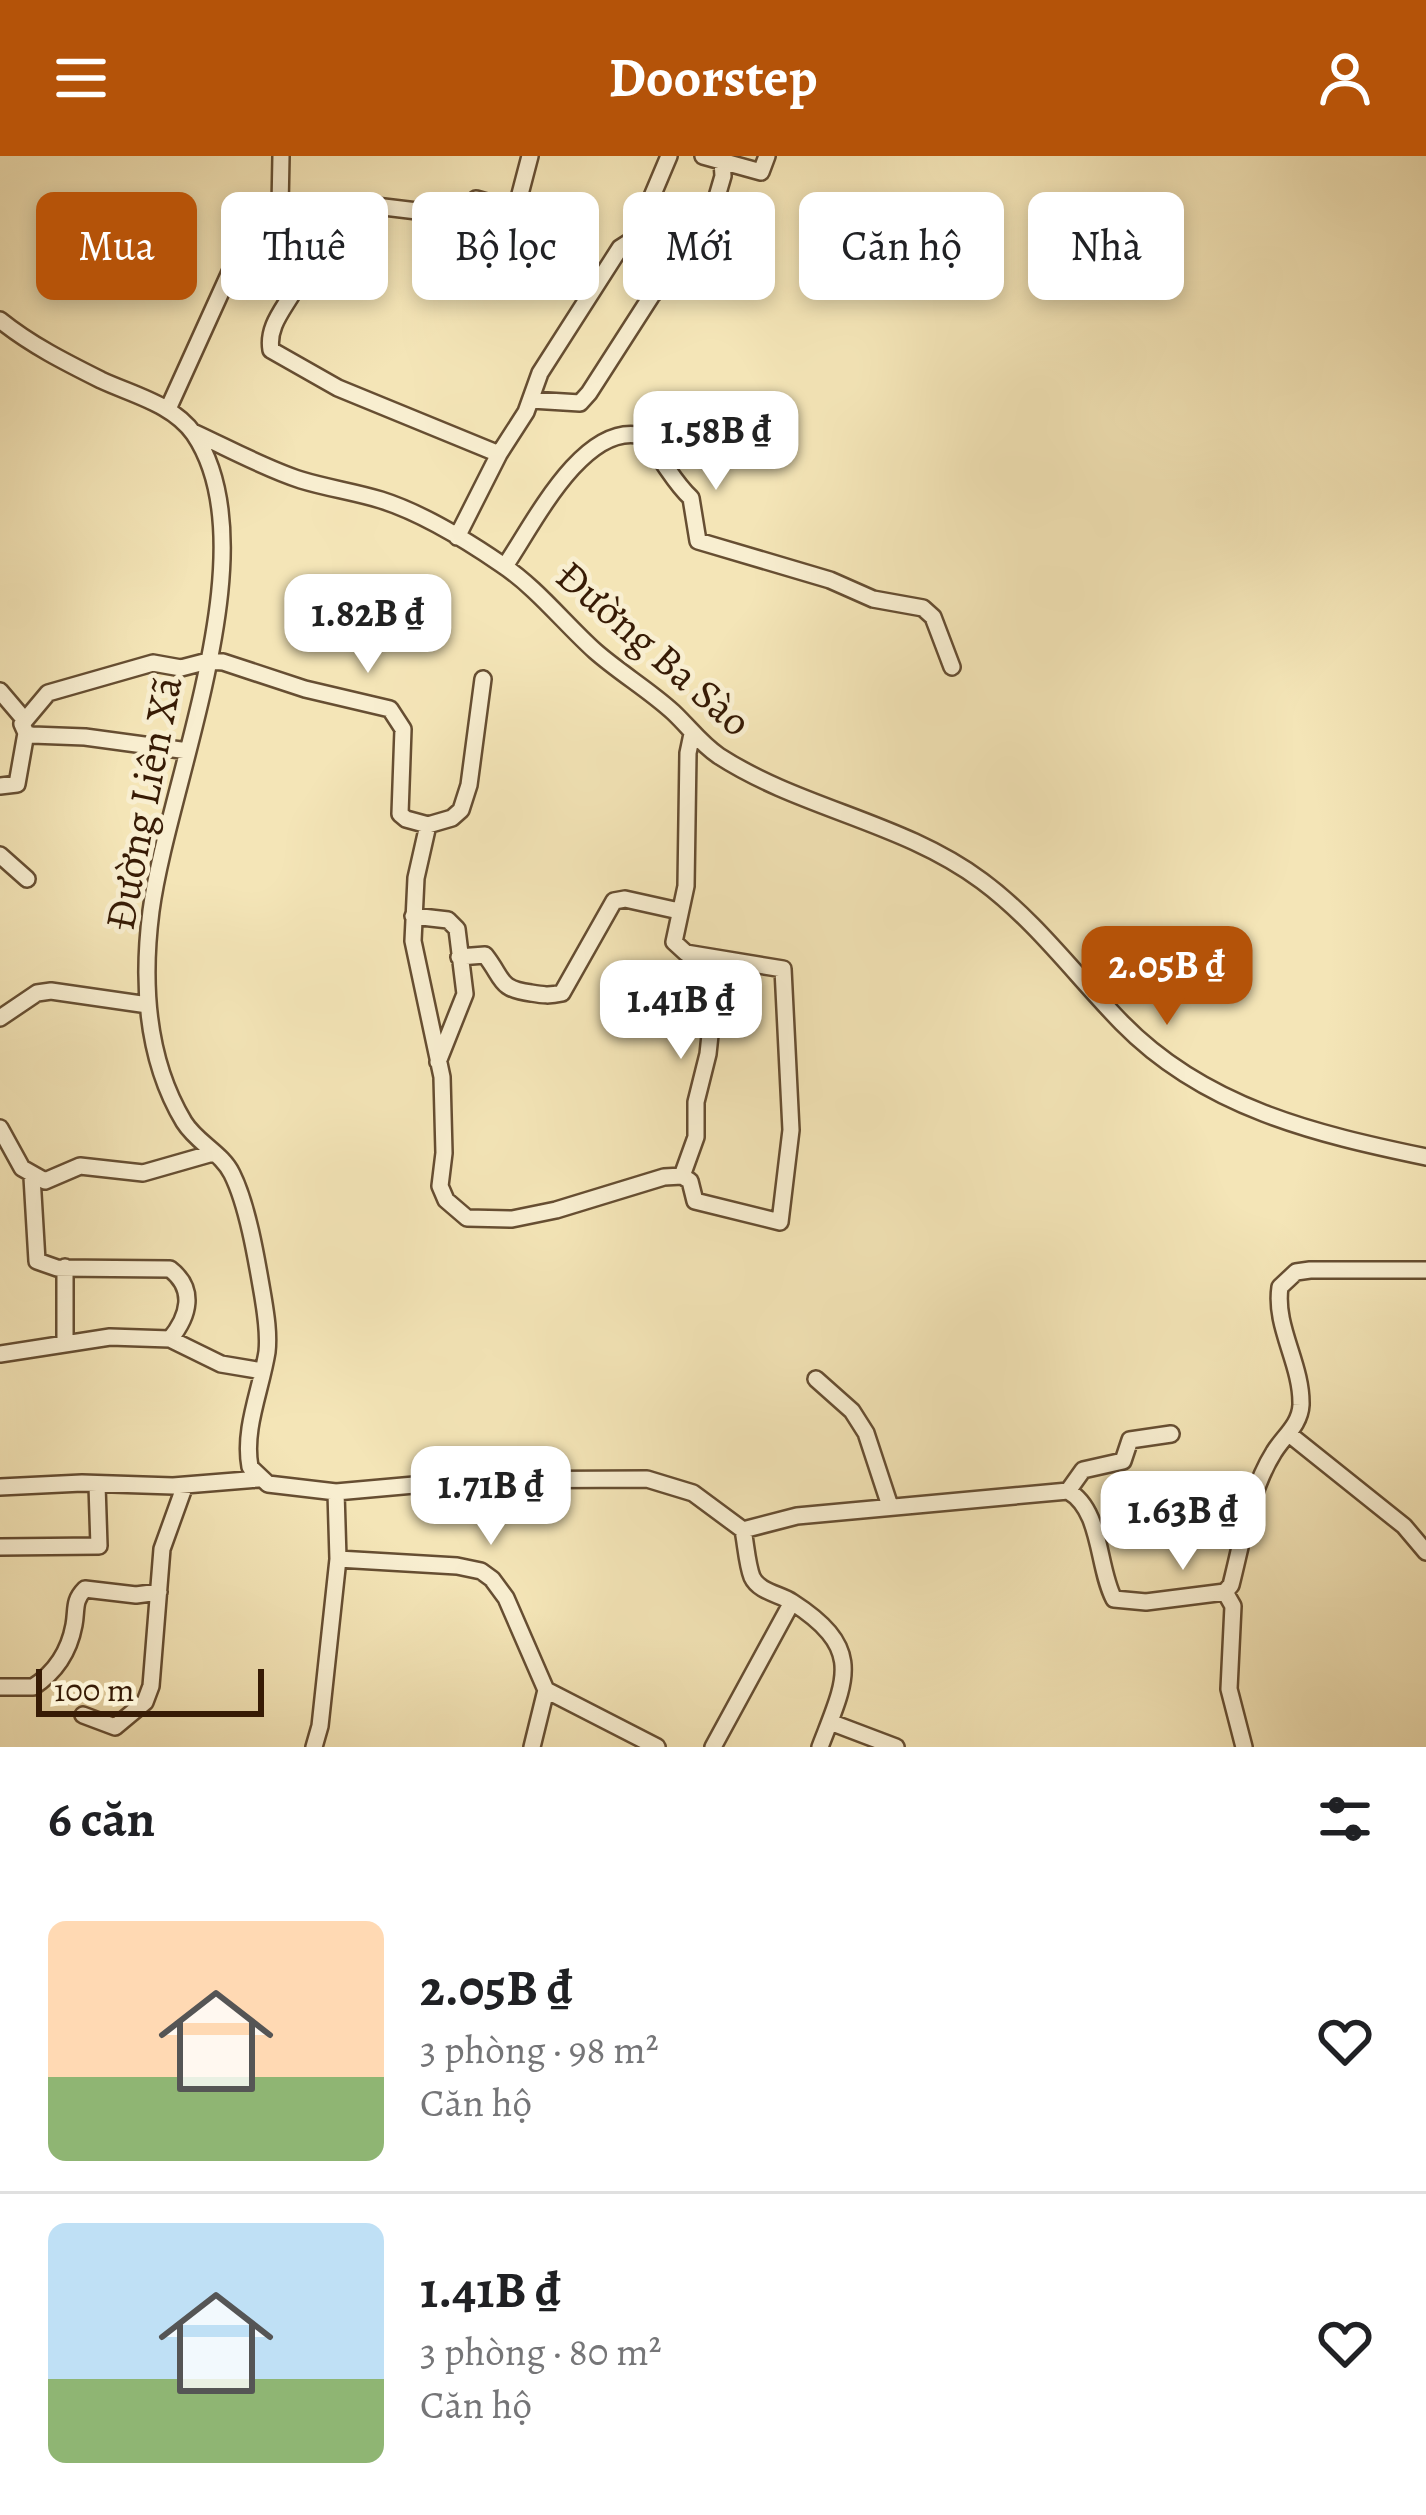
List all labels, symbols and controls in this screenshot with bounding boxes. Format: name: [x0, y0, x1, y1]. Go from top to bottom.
text: Doorstep: [608, 41, 818, 115]
icon: menu: [48, 45, 114, 111]
icon: person: [1312, 45, 1378, 111]
chip: Mua: [36, 192, 197, 300]
chip: Thuê: [221, 192, 388, 300]
chip: Bộ lọc: [412, 192, 599, 300]
chip: Mới: [623, 192, 775, 300]
chip: Căn hộ: [799, 192, 1004, 300]
chip: Nhà: [1028, 192, 1184, 300]
pin: 1.58B ₫: [605, 391, 827, 493]
text: 1.58B ₫: [660, 403, 772, 456]
street label: Đường Ba Sào: [544, 547, 764, 749]
pin: 1.82B ₫: [257, 574, 479, 676]
text: 1.82B ₫: [311, 586, 425, 639]
street label: Đường Liên Xã: [90, 671, 196, 935]
pin: 2.05B ₫: [1056, 926, 1278, 1028]
text: 2.05B ₫: [1109, 938, 1225, 991]
pin: 1.41B ₫: [570, 960, 792, 1062]
text: 1.41B ₫: [627, 972, 735, 1025]
pin: 1.71B ₫: [380, 1446, 602, 1548]
text: 1.71B ₫: [438, 1458, 544, 1511]
pin: 1.63B ₫: [1072, 1471, 1294, 1573]
text: 1.63B ₫: [1128, 1483, 1238, 1536]
scale bar: [36, 1663, 264, 1716]
text: 100 m: [54, 1667, 134, 1712]
text: 6 căn: [48, 1784, 155, 1854]
icon: filters: [1312, 1786, 1378, 1852]
text: 2.05B ₫: [420, 1953, 573, 2023]
icon: home: [144, 1969, 288, 2113]
icon: heart: [1312, 2008, 1378, 2074]
text: 3 phòng · 98 m²: [420, 2023, 659, 2076]
text: Căn hộ: [420, 2076, 532, 2129]
text: 1.41B ₫: [420, 2255, 561, 2325]
icon: home: [144, 2271, 288, 2415]
icon: heart: [1312, 2310, 1378, 2376]
text: 3 phòng · 80 m²: [420, 2325, 662, 2378]
text: Căn hộ: [420, 2378, 532, 2431]

